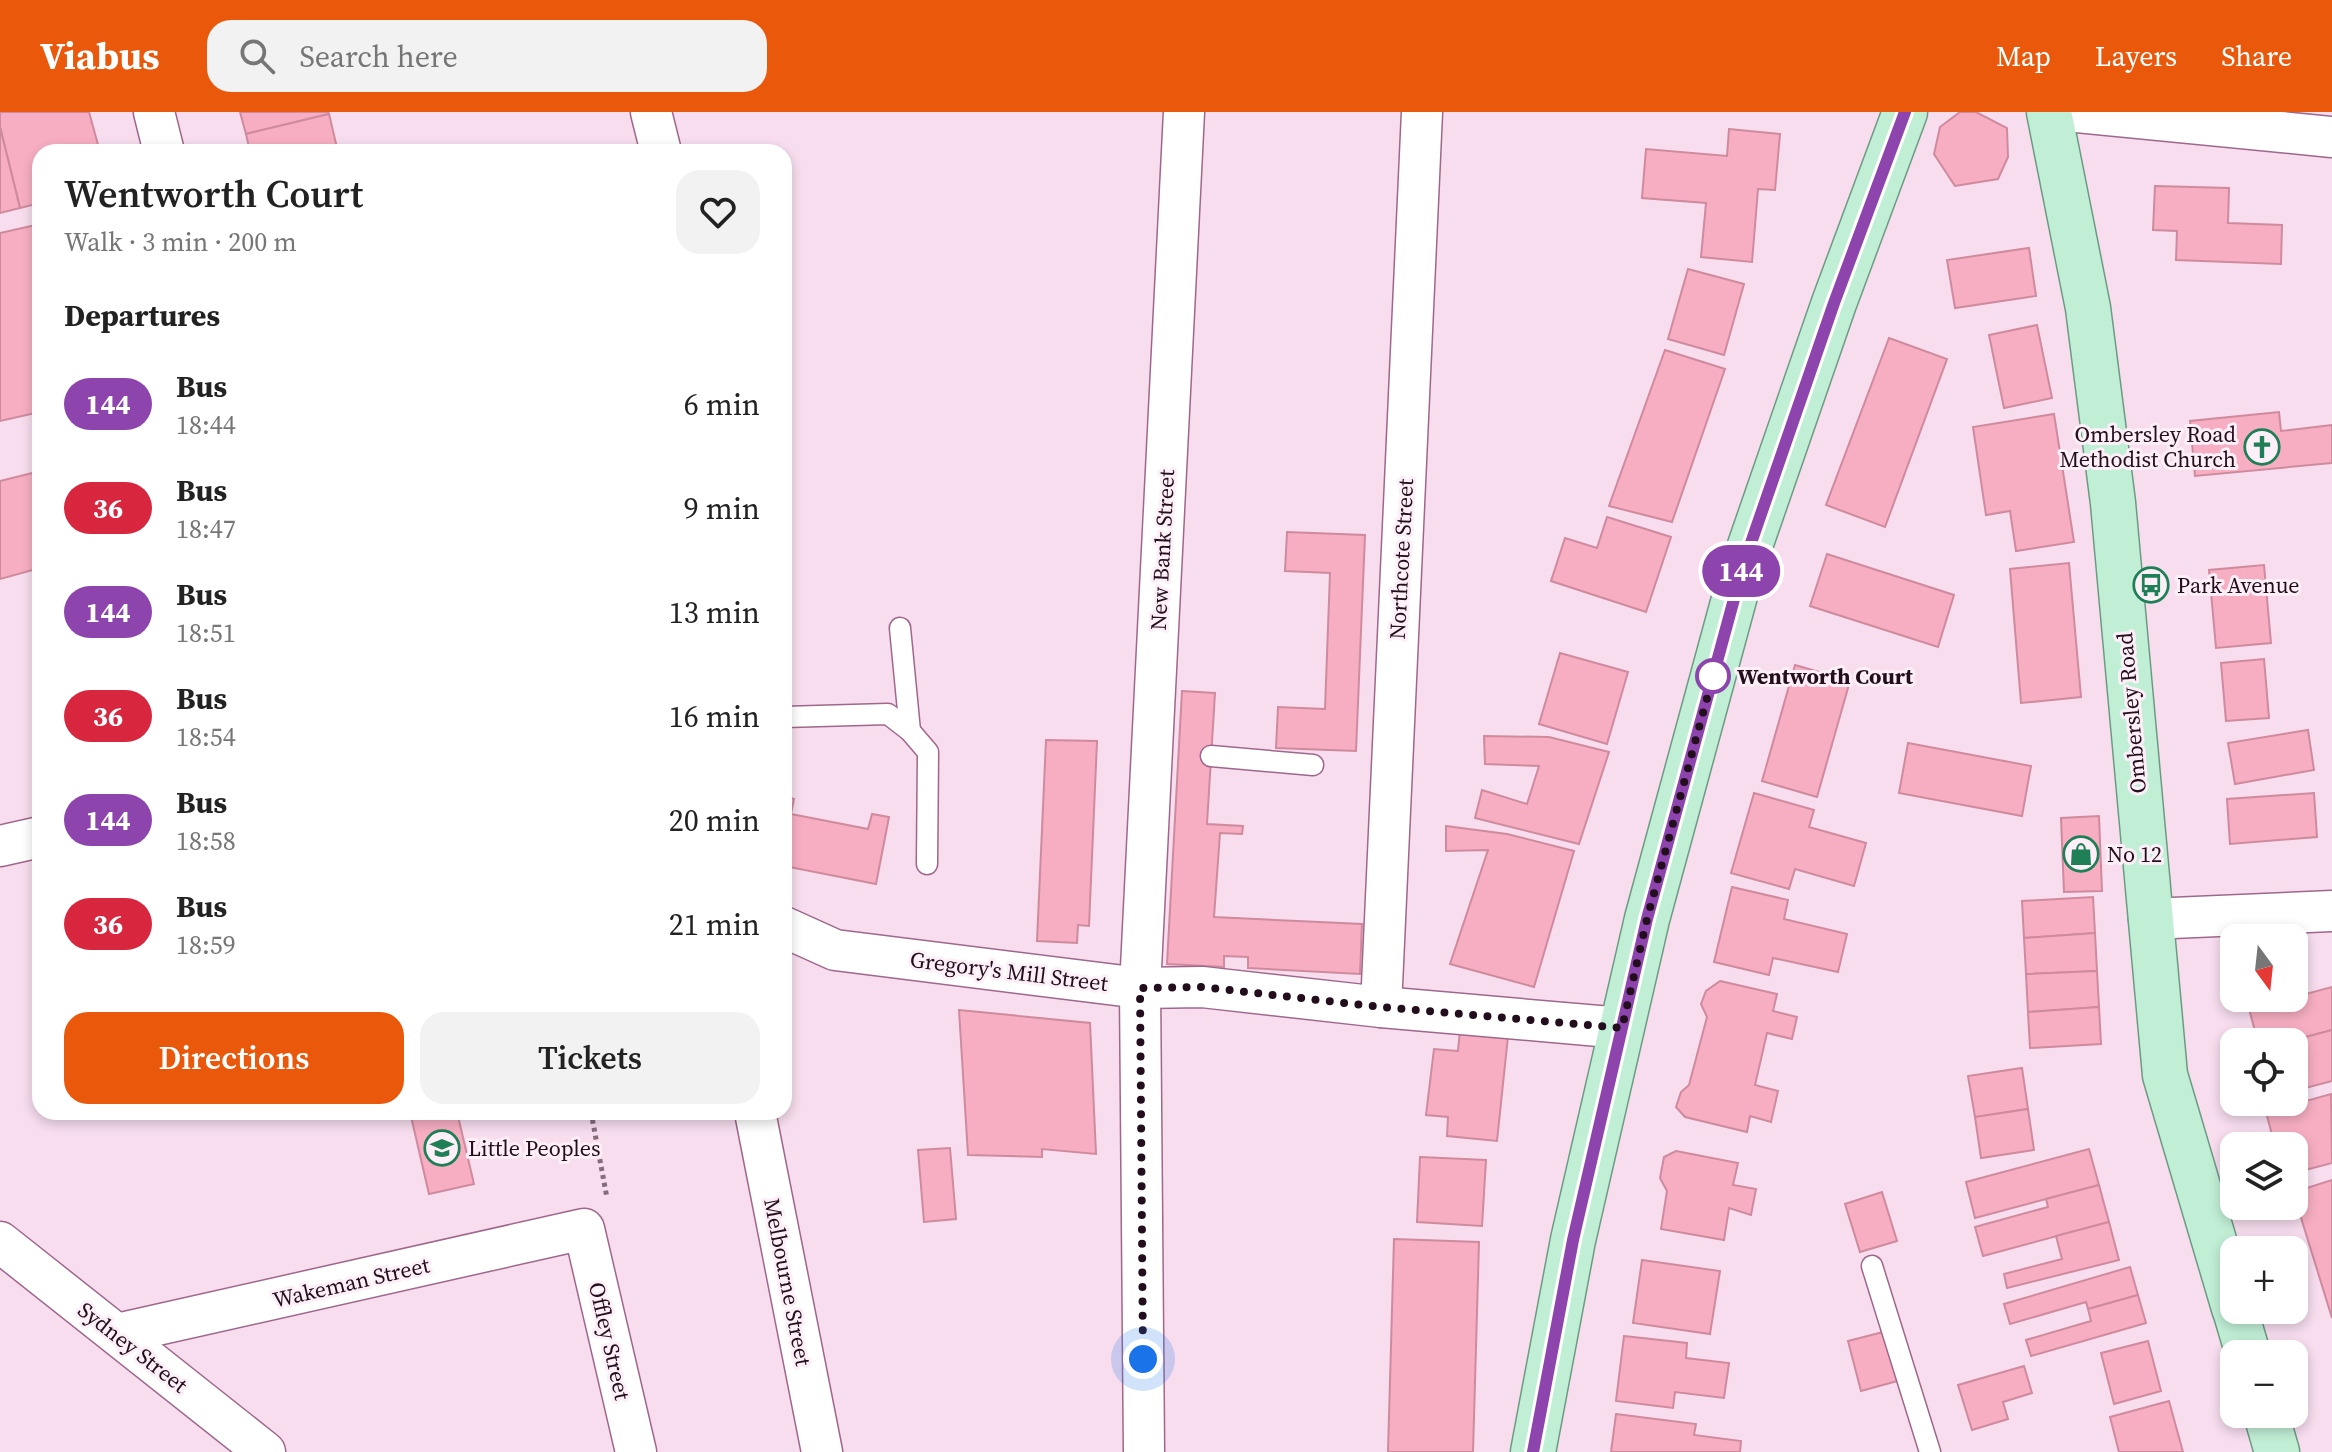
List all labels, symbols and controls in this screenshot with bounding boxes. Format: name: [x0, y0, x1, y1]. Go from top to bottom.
search box: [207, 20, 767, 92]
text: Viabus: [40, 30, 159, 82]
icon: search: [235, 34, 279, 78]
text: Search here: [299, 36, 458, 77]
text: Map: [1996, 37, 2051, 75]
text: Layers: [2095, 37, 2177, 75]
text: Share: [2221, 37, 2292, 75]
text: Wentworth Court: [64, 168, 363, 220]
button: heart: [676, 170, 760, 254]
text: Walk · 3 min · 200 m: [64, 224, 297, 260]
text: Departures: [64, 295, 220, 336]
text: Bus: [176, 366, 227, 407]
text: 6 min: [684, 384, 760, 425]
text: 144: [85, 385, 131, 423]
text: 18:44: [176, 407, 236, 443]
place label: Ombersley Road Methodist Church: [2059, 419, 2237, 474]
church icon: Ombersley Road Methodist Church: [2243, 428, 2281, 466]
street label: New Bank Street: [1143, 468, 1181, 631]
text: Bus: [176, 470, 227, 511]
street label: Northcote Street: [1382, 477, 1420, 640]
text: 9 min: [684, 488, 760, 529]
text: 36: [93, 489, 123, 527]
text: 18:47: [176, 511, 236, 547]
line badge: 144: [1695, 545, 1787, 597]
text: 144: [1718, 552, 1764, 590]
bus stop icon: Park Avenue: [2132, 566, 2170, 604]
place label: Park Avenue: [2177, 570, 2300, 600]
text: Bus: [176, 574, 227, 615]
text: 13 min: [669, 592, 760, 633]
text: 144: [85, 593, 131, 631]
text: 18:51: [176, 615, 236, 651]
street label: Ombersley Road: [2109, 631, 2153, 795]
marker: Wentworth Court: [1696, 659, 1730, 693]
place label: Wentworth Court: [1737, 661, 1914, 691]
text: Bus: [176, 678, 227, 719]
text: 16 min: [669, 696, 760, 737]
text: 36: [93, 697, 123, 735]
text: 18:54: [176, 719, 236, 755]
text: Bus: [176, 782, 227, 823]
text: 20 min: [669, 800, 760, 841]
text: 144: [85, 801, 131, 839]
text: 18:58: [176, 823, 236, 859]
shop icon: No 12: [2062, 835, 2100, 873]
place label: No 12: [2107, 839, 2162, 869]
text: Bus: [176, 886, 227, 927]
text: 21 min: [669, 904, 760, 945]
text: 36: [93, 905, 123, 943]
north arrow: [2220, 924, 2308, 1012]
map controls: [2220, 924, 2308, 1428]
text: 18:59: [176, 927, 236, 963]
street label: Gregory's Mill Street: [908, 944, 1110, 998]
button: Directions: [64, 1012, 404, 1104]
button: Tickets: [420, 1012, 760, 1104]
button: locate: [2220, 1028, 2308, 1116]
school or university icon: Little Peoples: [423, 1129, 461, 1167]
button: layers: [2220, 1132, 2308, 1220]
place label: Little Peoples: [468, 1133, 601, 1163]
street label: Melbourne Street: [757, 1196, 819, 1369]
button: +: [2220, 1236, 2308, 1324]
street label: Wakeman Street: [270, 1249, 433, 1315]
street label: Offley Street: [582, 1279, 638, 1404]
street label: Sydney Street: [72, 1295, 195, 1400]
your location: [1123, 1339, 1163, 1379]
button: −: [2220, 1340, 2308, 1428]

